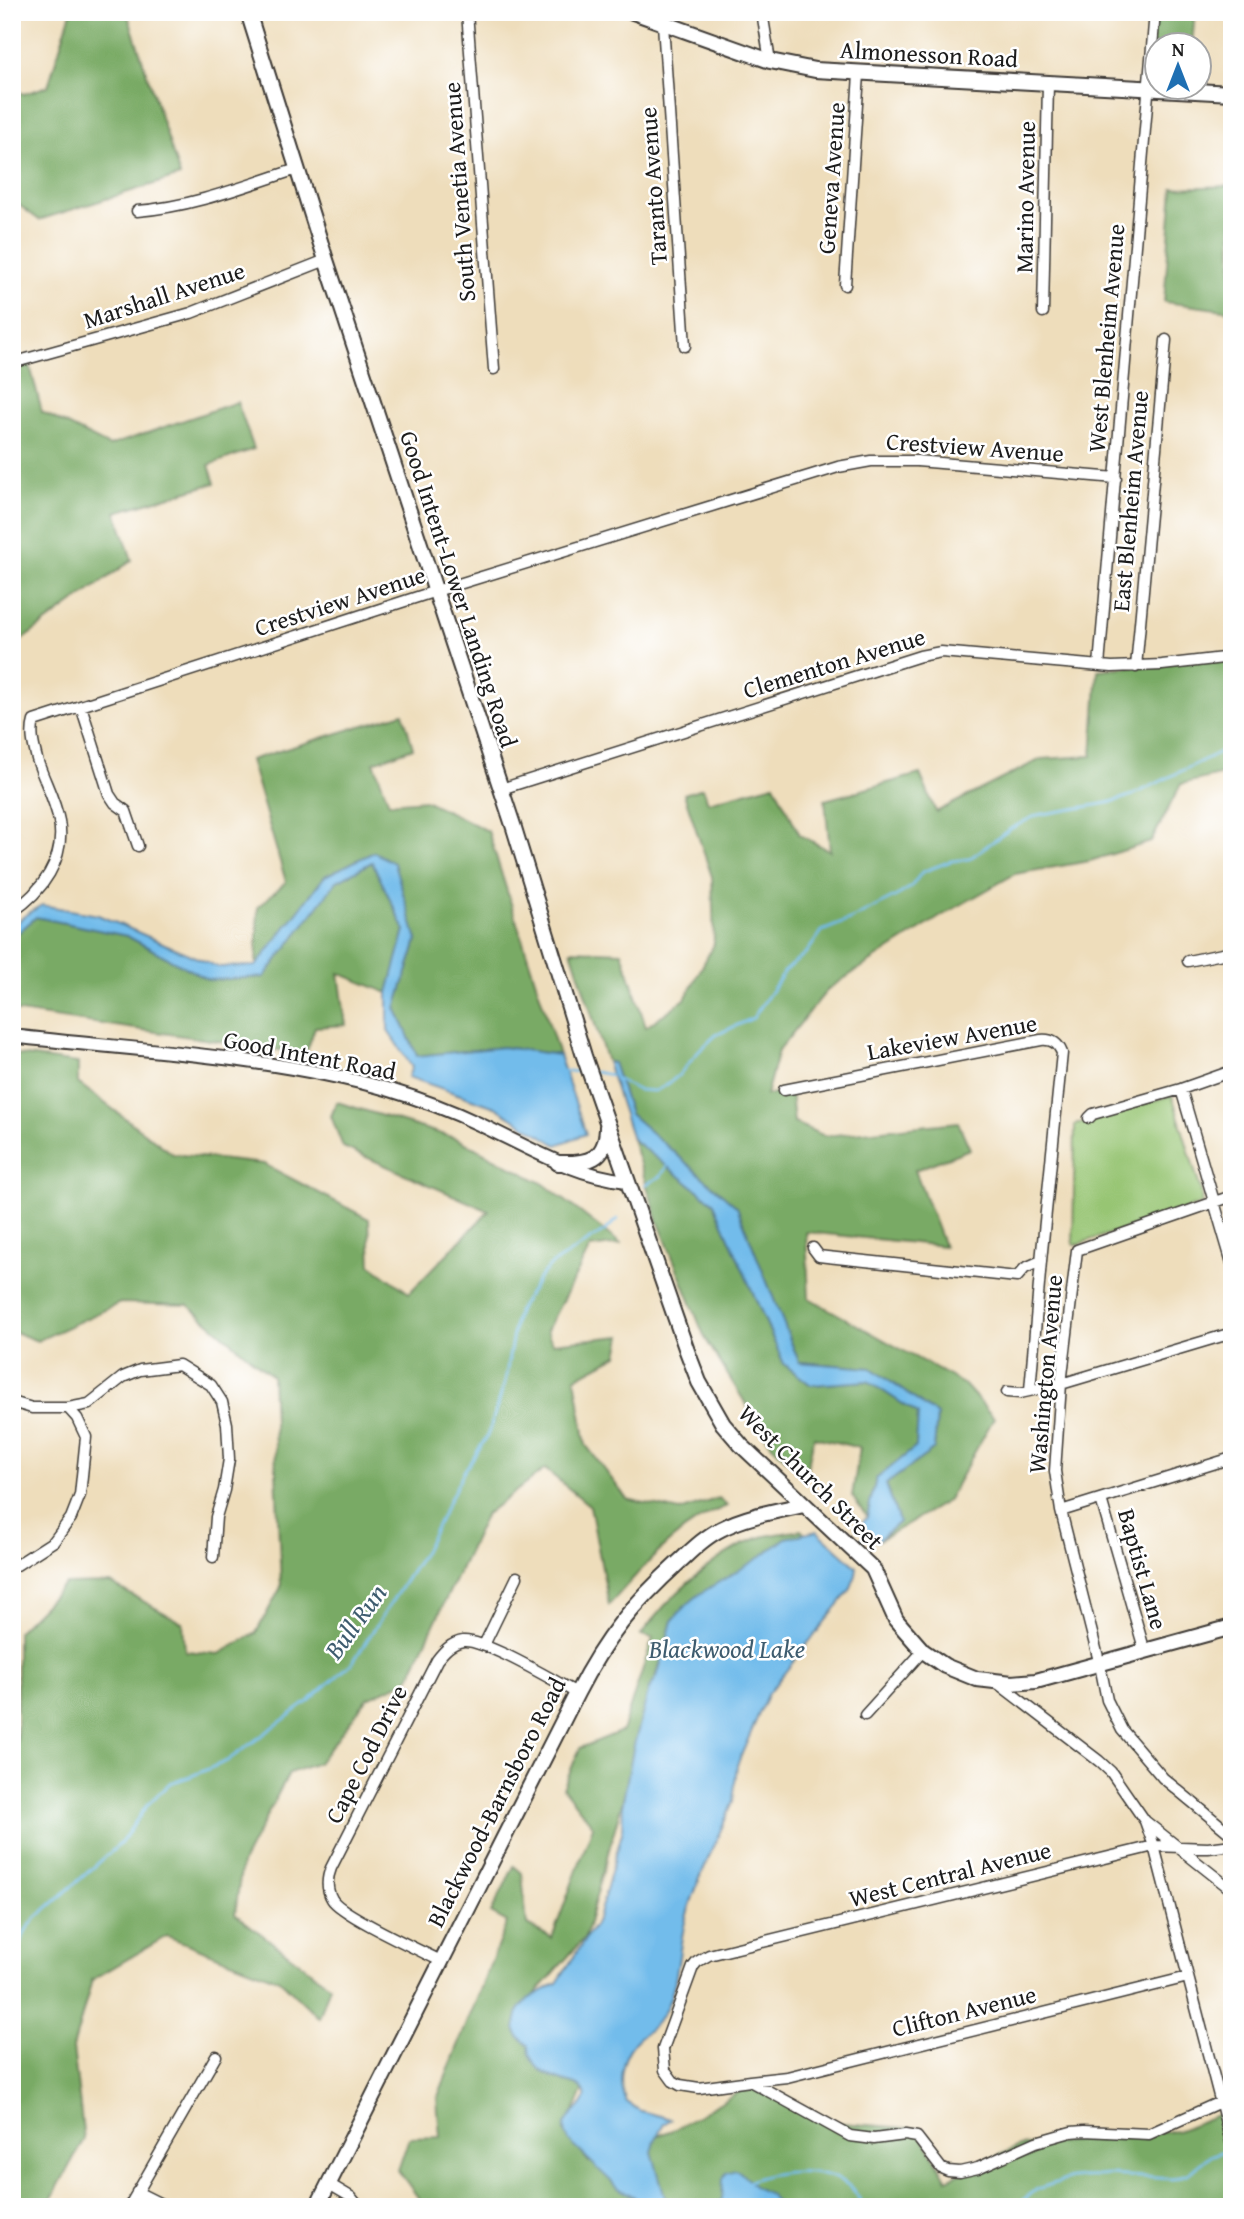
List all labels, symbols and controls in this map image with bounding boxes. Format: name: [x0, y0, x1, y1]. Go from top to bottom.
street label: Almonesson Road: [839, 32, 1019, 76]
north arrow: [1142, 32, 1212, 102]
text: N: [1172, 35, 1185, 63]
street label: South Venetia Avenue: [434, 81, 484, 303]
street label: Geneva Avenue: [808, 101, 854, 255]
street label: Taranto Avenue: [630, 106, 676, 266]
street label: Marino Avenue: [1006, 121, 1044, 273]
street label: West Blenheim Avenue: [1079, 222, 1133, 454]
street label: Marshall Avenue: [79, 252, 249, 338]
street label: East Blenheim Avenue: [1103, 389, 1157, 613]
street label: Crestview Avenue: [885, 423, 1065, 471]
street label: Good Intent-Lower Landing Road: [391, 426, 527, 752]
street label: Crestview Avenue: [250, 557, 430, 645]
street label: Clementon Avenue: [739, 619, 929, 707]
street label: Lakeview Avenue: [864, 1005, 1040, 1069]
street label: Good Intent Road: [221, 1021, 399, 1089]
street label: Washington Avenue: [1019, 1273, 1071, 1475]
street label: West Church Street: [730, 1396, 892, 1558]
street label: Baptist Lane: [1109, 1504, 1177, 1634]
water label: Bull Run: [314, 1575, 396, 1668]
water label: Blackwood Lake: [648, 1629, 805, 1668]
street label: Blackwood-Barnsboro Road: [418, 1671, 574, 1933]
street label: Cape Cod Drive: [316, 1679, 416, 1829]
street label: West Central Avenue: [845, 1832, 1055, 1916]
street label: Clifton Avenue: [888, 1976, 1040, 2046]

